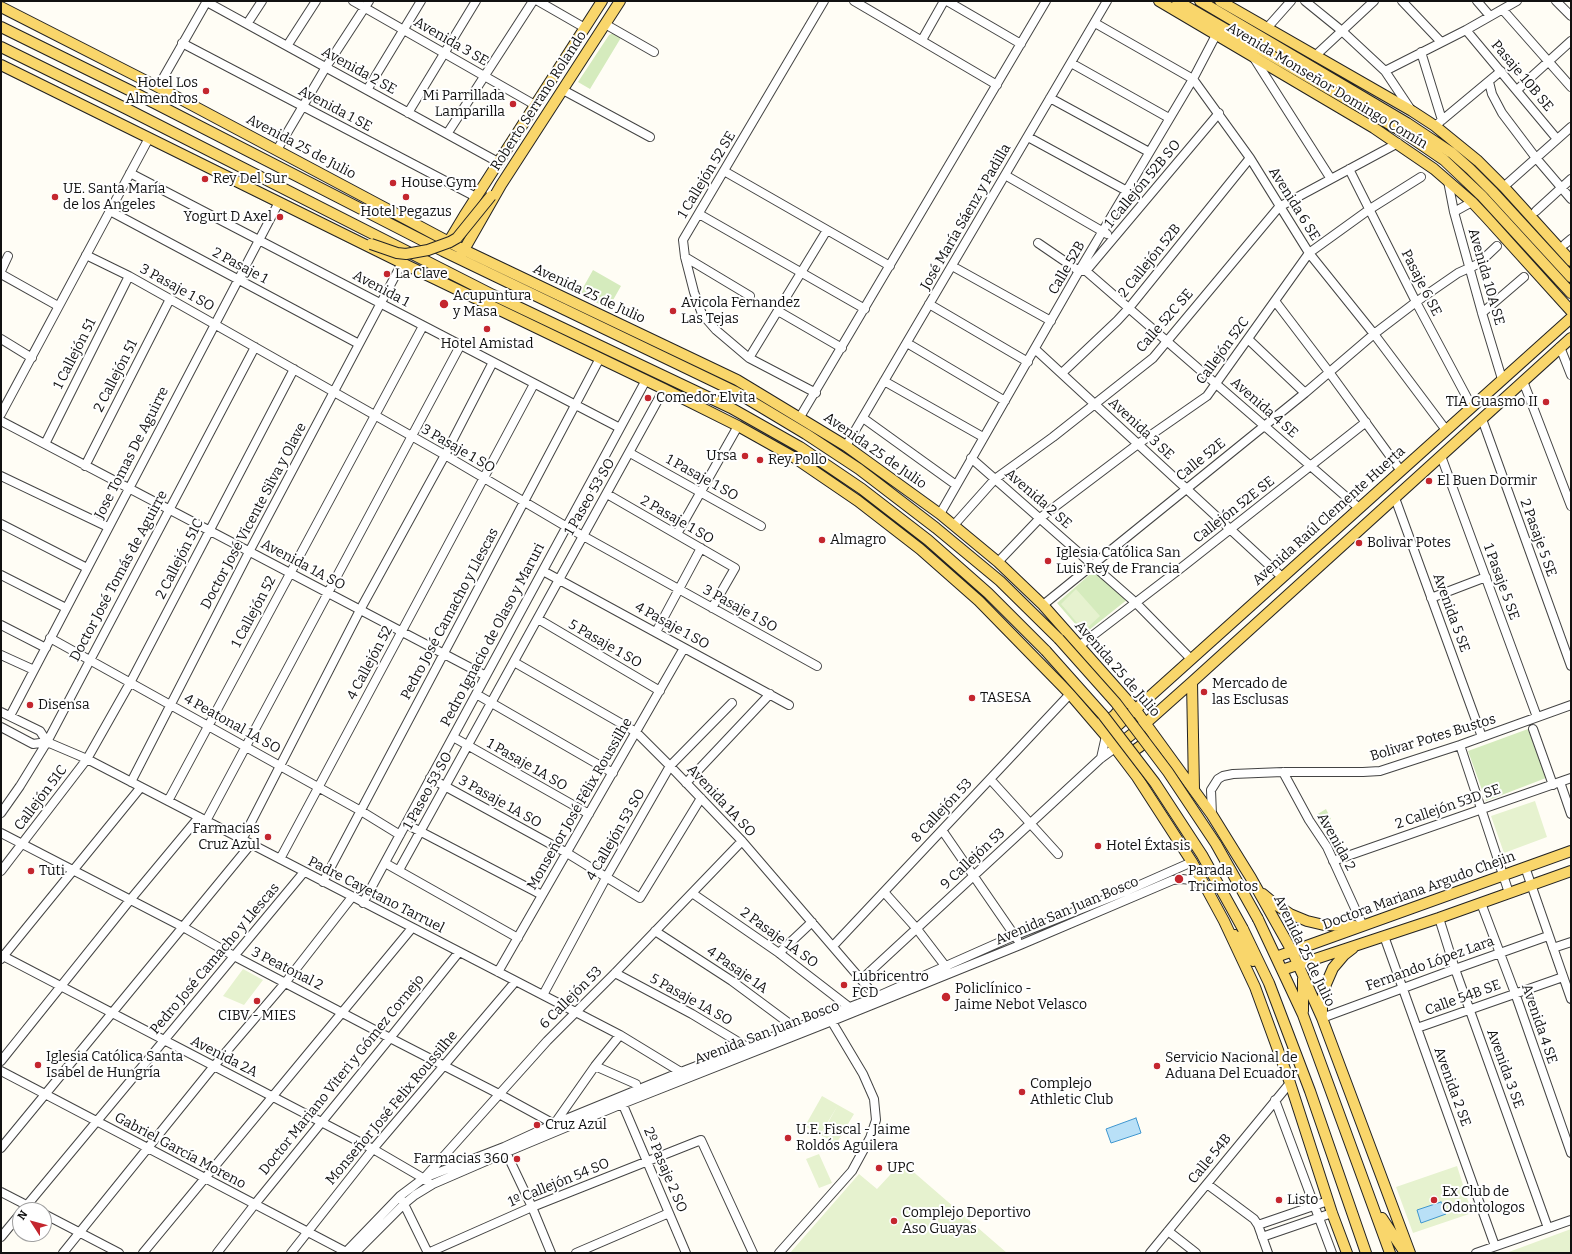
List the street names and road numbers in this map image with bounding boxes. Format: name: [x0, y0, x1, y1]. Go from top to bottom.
street label: Avenida 3 SE: [411, 14, 491, 70]
street label: Avenida Monseñor Domingo Comín: [1224, 19, 1430, 153]
street label: Roberto Serrano Rolando: [487, 28, 591, 174]
street label: Pasaje 10B SE: [1487, 37, 1557, 115]
street label: Avenida 2 SE: [319, 44, 399, 98]
street label: Avenida 1 SE: [295, 83, 375, 135]
street label: Avenida 25 de Julio: [243, 111, 359, 183]
street label: 1 Callejón 52 SE: [674, 128, 740, 222]
street label: 1 Callejón 52B SO: [1101, 137, 1185, 231]
street label: José María Sáenz y Padilla: [917, 141, 1015, 293]
street label: Avenida 6 SE: [1265, 164, 1323, 244]
street label: 2 Callejón 52B: [1115, 221, 1185, 301]
street label: Avenida 10A SE: [1464, 227, 1508, 327]
street label: Calle 52B: [1045, 238, 1089, 298]
street label: 2 Pasaje 1: [209, 244, 271, 288]
street label: Pasaje 6 SE: [1397, 247, 1445, 319]
street label: 3 Pasaje 1 SO: [137, 261, 217, 315]
street label: Avenida 25 de Julio: [530, 261, 648, 327]
street label: Avenida 1: [350, 267, 412, 311]
street label: Calle 52C SE: [1133, 286, 1197, 356]
street label: Callejón 52C: [1193, 314, 1253, 388]
street label: 1 Callejón 51: [50, 316, 100, 392]
street label: 2 Callejón 51: [91, 337, 141, 415]
street label: Avenida 4 SE: [1227, 374, 1301, 442]
street label: Jose Tomas De Aguirre: [91, 384, 173, 522]
street label: Avenida 3 SE: [1105, 394, 1177, 464]
street label: Avenida 25 de Julio: [820, 409, 930, 493]
street label: Doctor José Vicente Silva y Olave: [198, 420, 310, 612]
street label: 3 Pasaje 1 SO: [418, 421, 498, 477]
street label: Calle 52E: [1173, 435, 1229, 485]
street label: Avenida Raúl Clemente Huerta: [1249, 443, 1409, 589]
street label: 1 Pasaje 1 SO: [663, 451, 741, 505]
street label: 1 Paseo 53 SO: [561, 456, 619, 538]
street label: Avenida 2 SE: [1001, 465, 1075, 533]
street label: Callejón 52E SE: [1190, 473, 1278, 547]
street label: Doctor José Tomás de Aguirre: [67, 488, 171, 664]
street label: 2 Pasaje 1 SO: [637, 492, 717, 548]
street label: 2 Pasaje 5 SE: [1516, 497, 1560, 579]
street label: 2 Callejón 51C: [153, 516, 207, 602]
street label: Pedro José Camacho y Llescas: [398, 525, 502, 703]
street label: Avenida 1A SO: [258, 536, 348, 594]
street label: Pedro Ignacio de Olaso y Maruri: [437, 541, 549, 729]
street label: 1 Pasaje 5 SE: [1479, 542, 1523, 622]
street label: Avenida 5 SE: [1429, 571, 1473, 655]
street label: 1 Callejón 52: [228, 573, 280, 651]
street label: 3 Pasaje 1 SO: [700, 582, 780, 636]
street label: 4 Pasaje 1 SO: [632, 599, 712, 653]
street label: 5 Pasaje 1 SO: [565, 616, 645, 672]
street label: Avenida 25 de Julio: [1071, 618, 1163, 720]
street label: 4 Callejón 52: [344, 623, 396, 703]
street label: 4 Peatonal 1A SO: [181, 690, 283, 758]
street label: Bolivar Potes Bustos: [1368, 711, 1498, 765]
street label: Monseñor José Félix Roussilhe: [524, 715, 636, 893]
street label: 1 Pasaje 1A SO: [484, 735, 570, 795]
street label: 1 Paseo 53 SO: [400, 749, 456, 833]
street label: Avenida 1A SO: [683, 761, 759, 841]
street label: Callejón 51C: [11, 762, 71, 834]
street label: 3 Pasaje 1A SO: [456, 772, 544, 832]
street label: 8 Callejón 53: [908, 775, 976, 847]
street label: 2 Callejón 53D SE: [1393, 781, 1503, 833]
street label: 4 Callejón 53 SO: [583, 786, 649, 884]
street label: Avenida 2: [1313, 810, 1359, 874]
street label: 9 Callejón 53: [937, 825, 1009, 893]
street label: Doctora Mariana Argudo Chejin: [1320, 848, 1518, 934]
street label: Padre Cayetano Tarruel: [305, 853, 447, 937]
street label: Avenida San Juan Bosco: [993, 873, 1141, 949]
street label: Pedro José Camacho y Llescas: [147, 880, 283, 1038]
street label: Avenida 25 de Julio: [1270, 893, 1338, 1009]
street label: 2 Pasaje 1A SO: [737, 904, 821, 972]
street label: Fernando López Lara: [1364, 933, 1496, 995]
street label: 4 Pasaje 1A: [703, 943, 771, 997]
street label: 3 Peatonal 2: [248, 944, 326, 994]
street label: 6 Callejón 53: [536, 963, 606, 1033]
street label: 5 Pasaje 1A SO: [647, 970, 735, 1030]
street label: Doctor Mariano Viteri y Gómez Cornejo: [256, 971, 428, 1179]
street label: Calle 54B SE: [1423, 977, 1503, 1019]
street label: Avenida 4 SE: [1517, 982, 1561, 1066]
street label: Avenida San Juan Bosco: [692, 998, 842, 1068]
street label: Avenida 3 SE: [1483, 1027, 1527, 1111]
street label: Monseñor José Felix Roussilhe: [323, 1028, 461, 1188]
street label: Avenida 2A: [188, 1033, 260, 1081]
street label: Avenida 2 SE: [1430, 1045, 1474, 1129]
street label: Gabriel García Moreno: [111, 1109, 249, 1193]
street label: 2º Pasaje 2 SO: [640, 1125, 690, 1215]
street label: Calle 54B: [1185, 1131, 1235, 1187]
street label: 1º Callejón 54 SO: [506, 1155, 612, 1211]

